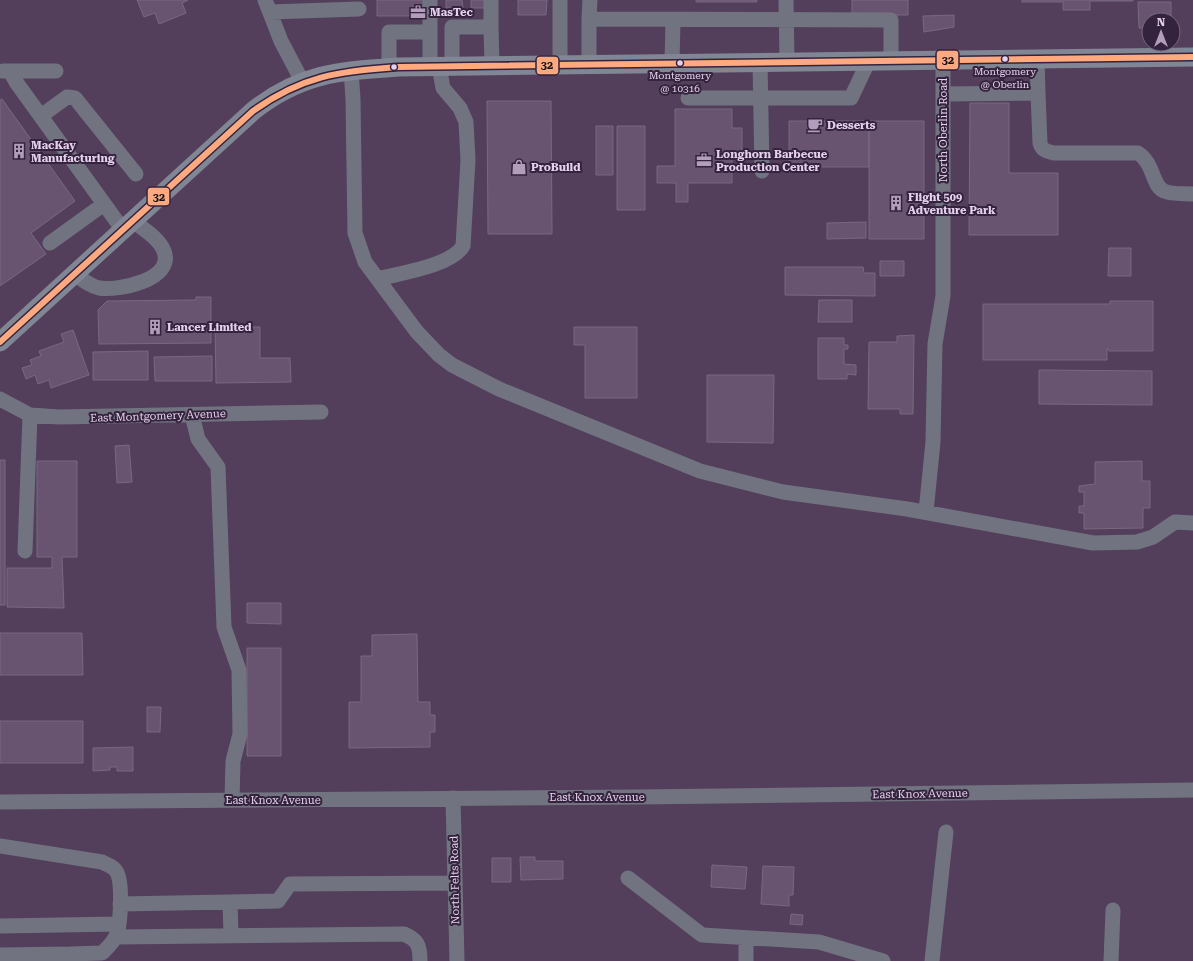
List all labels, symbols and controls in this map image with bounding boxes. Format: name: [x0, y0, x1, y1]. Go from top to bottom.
office icon: MasTec: [409, 3, 427, 21]
place label: MasTec: [430, 6, 474, 19]
north arrow: [1141, 12, 1181, 52]
text: N: [1157, 16, 1166, 29]
line badge: 32: [936, 50, 959, 70]
text: 32: [942, 54, 954, 67]
marker: Montgomery @ Oberlin: [1000, 54, 1010, 64]
line badge: 32: [536, 56, 559, 75]
marker: Montgomery @ 10316: [675, 58, 685, 68]
text: 32: [541, 59, 553, 72]
unlabelled marker: [389, 62, 399, 72]
place label: Montgomery @ Oberlin: [974, 66, 1036, 90]
place label: Montgomery @ 10316: [649, 70, 711, 94]
street label: North Oberlin Road: [937, 78, 950, 182]
cafe icon: Desserts: [806, 116, 824, 134]
place label: Desserts: [827, 119, 876, 132]
place label: MacKay Manufacturing: [31, 139, 115, 165]
building icon: MacKay Manufacturing: [10, 142, 28, 160]
place label: Longhorn Barbecue Production Center: [716, 148, 828, 174]
office icon: Longhorn Barbecue Production Center: [695, 151, 713, 169]
shop icon: ProBuild: [510, 158, 528, 176]
place label: ProBuild: [531, 161, 581, 174]
line badge: 32: [147, 187, 170, 206]
text: 32: [153, 191, 165, 204]
place label: Flight 509 Adventure Park: [908, 191, 996, 217]
building icon: Flight 509 Adventure Park: [887, 194, 905, 212]
building icon: Lancer Limited: [146, 318, 164, 336]
place label: Lancer Limited: [167, 321, 252, 334]
street label: East Montgomery Avenue: [90, 407, 226, 425]
street label: East Knox Avenue: [872, 787, 968, 801]
street label: East Knox Avenue: [549, 791, 645, 804]
street label: East Knox Avenue: [225, 794, 321, 807]
street label: North Felts Road: [448, 836, 462, 924]

